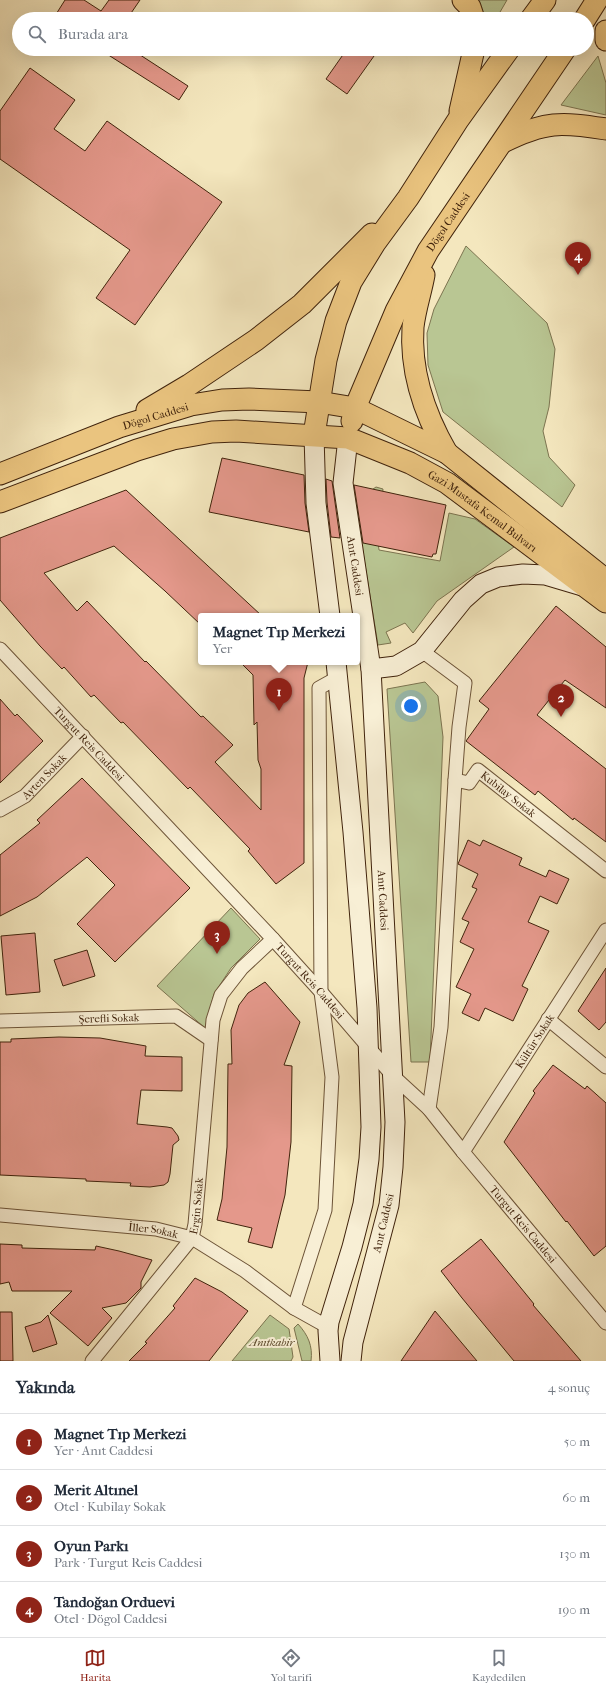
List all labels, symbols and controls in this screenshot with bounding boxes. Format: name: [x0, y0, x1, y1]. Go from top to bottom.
search box: [12, 12, 594, 56]
icon: search: [26, 23, 48, 45]
text: Burada ara: [58, 25, 128, 43]
street label: Dögol Caddesi: [424, 190, 473, 254]
pin: 4: [565, 242, 591, 275]
street label: Dögol Caddesi: [121, 400, 191, 433]
street label: Gazi Mustafa Kemal Bulvarı: [426, 468, 540, 555]
street label: Anıt Caddesi: [344, 534, 366, 597]
popup: [198, 613, 360, 665]
text: Magnet Tıp Merkezi: [213, 623, 345, 641]
text: Yer: [213, 641, 232, 656]
pin: 1: [266, 678, 292, 711]
pin: 2: [548, 684, 574, 717]
your location: [401, 696, 421, 716]
street label: Turgut Reis Caddesi: [51, 704, 127, 784]
street label: Ayten Sokak: [19, 751, 70, 803]
street label: Kubilay Sokak: [478, 769, 539, 820]
street label: Anıt Caddesi: [375, 869, 391, 932]
pin: 3: [204, 921, 230, 954]
street label: Turgut Reis Caddesi: [273, 940, 347, 1022]
street label: Şerefli Sokak: [78, 1011, 140, 1026]
street label: Kültür Sokak: [513, 1012, 557, 1071]
street label: Ergin Sokak: [187, 1177, 206, 1236]
street label: Turgut Reis Caddesi: [487, 1183, 559, 1266]
street label: Anıt Caddesi: [370, 1192, 397, 1255]
street label: İller Sokak: [128, 1221, 180, 1241]
park label: Anıtkabir: [248, 1336, 295, 1349]
text: Yakında: [16, 1377, 75, 1397]
text: 4 sonuç: [548, 1380, 590, 1395]
text: Magnet Tıp Merkezi: [54, 1425, 186, 1443]
text: 1: [27, 1434, 31, 1449]
text: 50 m: [564, 1434, 590, 1449]
text: Yer · Anıt Caddesi: [54, 1443, 153, 1458]
text: Merit Altınel: [54, 1481, 138, 1499]
text: 2: [26, 1490, 32, 1505]
text: 60 m: [562, 1490, 590, 1505]
text: Otel · Kubilay Sokak: [54, 1499, 166, 1514]
text: Oyun Parkı: [54, 1537, 129, 1555]
text: 3: [26, 1546, 32, 1561]
text: 130 m: [559, 1546, 590, 1561]
text: Park · Turgut Reis Caddesi: [54, 1555, 202, 1570]
text: Tandoğan Orduevi: [54, 1593, 175, 1611]
text: 4: [25, 1602, 33, 1617]
text: 190 m: [558, 1602, 590, 1617]
text: Otel · Dögol Caddesi: [54, 1611, 167, 1626]
tab: Harita: [80, 1647, 111, 1684]
tab: Yol tarifi: [271, 1647, 312, 1684]
tab: Kaydedilen: [472, 1647, 526, 1684]

